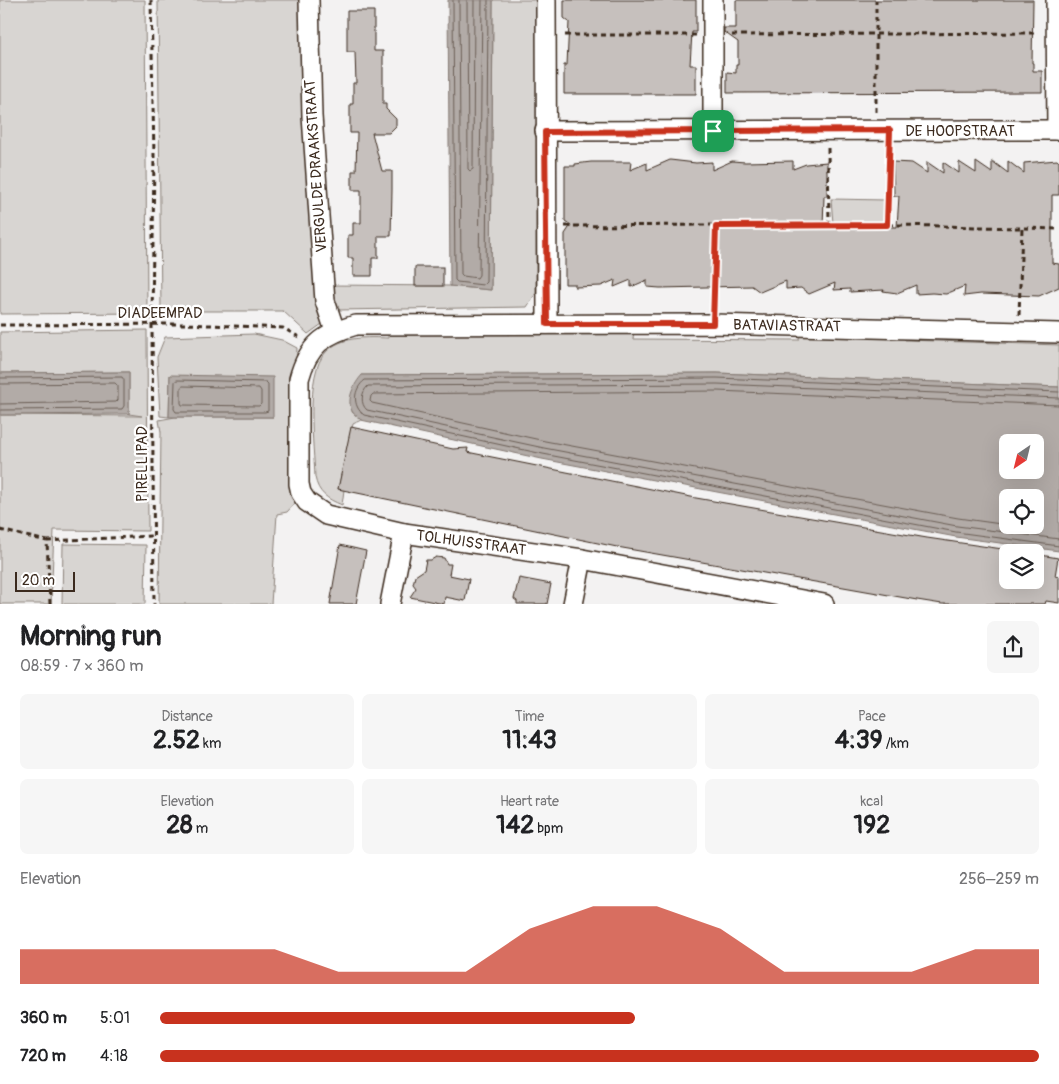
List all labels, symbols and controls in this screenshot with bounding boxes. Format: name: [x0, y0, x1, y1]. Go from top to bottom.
street label: VERGULDE DRAAKSTRAAT: [300, 79, 332, 253]
pin: [692, 110, 734, 152]
icon: arrive: [699, 117, 727, 145]
street label: DE HOOPSTRAAT: [905, 122, 1015, 141]
street label: DIADEEMPAD: [118, 304, 202, 323]
street label: BATAVIASTRAAT: [733, 316, 841, 336]
street label: PIRELLIPAD: [133, 426, 152, 502]
north arrow: [999, 434, 1044, 479]
map controls: [999, 434, 1044, 589]
button: locate: [999, 489, 1044, 534]
street label: TOLHUISSTRAAT: [415, 526, 527, 560]
button: layers: [999, 544, 1044, 589]
scale bar: [15, 569, 75, 592]
text: 20 m: [22, 572, 55, 589]
text: Morning run: [20, 619, 162, 654]
button: share: [987, 621, 1039, 673]
text: 08:59 · 7 × 360 m: [20, 656, 143, 676]
text: Distance: [162, 708, 213, 725]
text: Time: [515, 708, 544, 725]
text: Pace: [858, 708, 886, 725]
text: 2.52: [153, 725, 200, 756]
text: 11:43: [502, 725, 557, 756]
text: 4:39: [835, 725, 883, 756]
text: km: [200, 735, 221, 752]
text: /km: [883, 735, 909, 752]
text: Elevation: [160, 793, 214, 810]
text: Heart rate: [500, 793, 559, 810]
text: kcal: [860, 793, 883, 810]
text: 28: [166, 810, 193, 841]
text: 142: [496, 810, 534, 841]
text: 192: [854, 810, 890, 841]
text: m: [193, 820, 208, 837]
text: bpm: [534, 820, 563, 837]
text: Elevation: [20, 869, 81, 889]
text: 256–259 m: [959, 869, 1039, 889]
text: 360 m: [20, 1008, 67, 1028]
text: 5:01: [100, 1008, 130, 1028]
text: 720 m: [20, 1046, 66, 1066]
text: 4:18: [100, 1046, 128, 1066]

